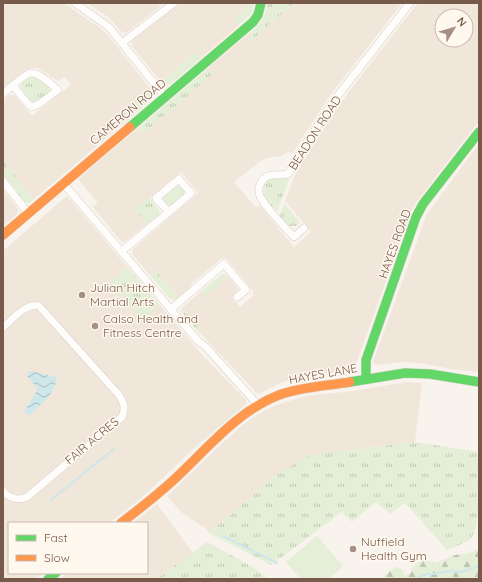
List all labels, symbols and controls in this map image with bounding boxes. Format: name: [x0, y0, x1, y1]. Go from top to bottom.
north arrow: [434, 8, 474, 48]
text: N: [454, 14, 470, 29]
street label: CAMERON ROAD: [87, 75, 169, 148]
street label: BEADON ROAD: [285, 92, 344, 173]
street label: HAYES ROAD: [375, 207, 414, 281]
place label: Julian Hitch Martial Arts: [90, 280, 155, 309]
marker: Julian Hitch Martial Arts: [77, 290, 87, 300]
place label: Calso Health and Fitness Centre: [103, 311, 198, 340]
marker: Calso Health and Fitness Centre: [90, 321, 100, 331]
street label: HAYES LANE: [288, 360, 358, 387]
street label: FAIR ACRES: [62, 414, 122, 467]
legend: [8, 522, 148, 574]
text: Fast: [44, 530, 68, 545]
place label: Nuffield Health Gym: [361, 534, 427, 563]
marker: Nuffield Health Gym: [348, 544, 358, 554]
text: Slow: [44, 550, 70, 565]

